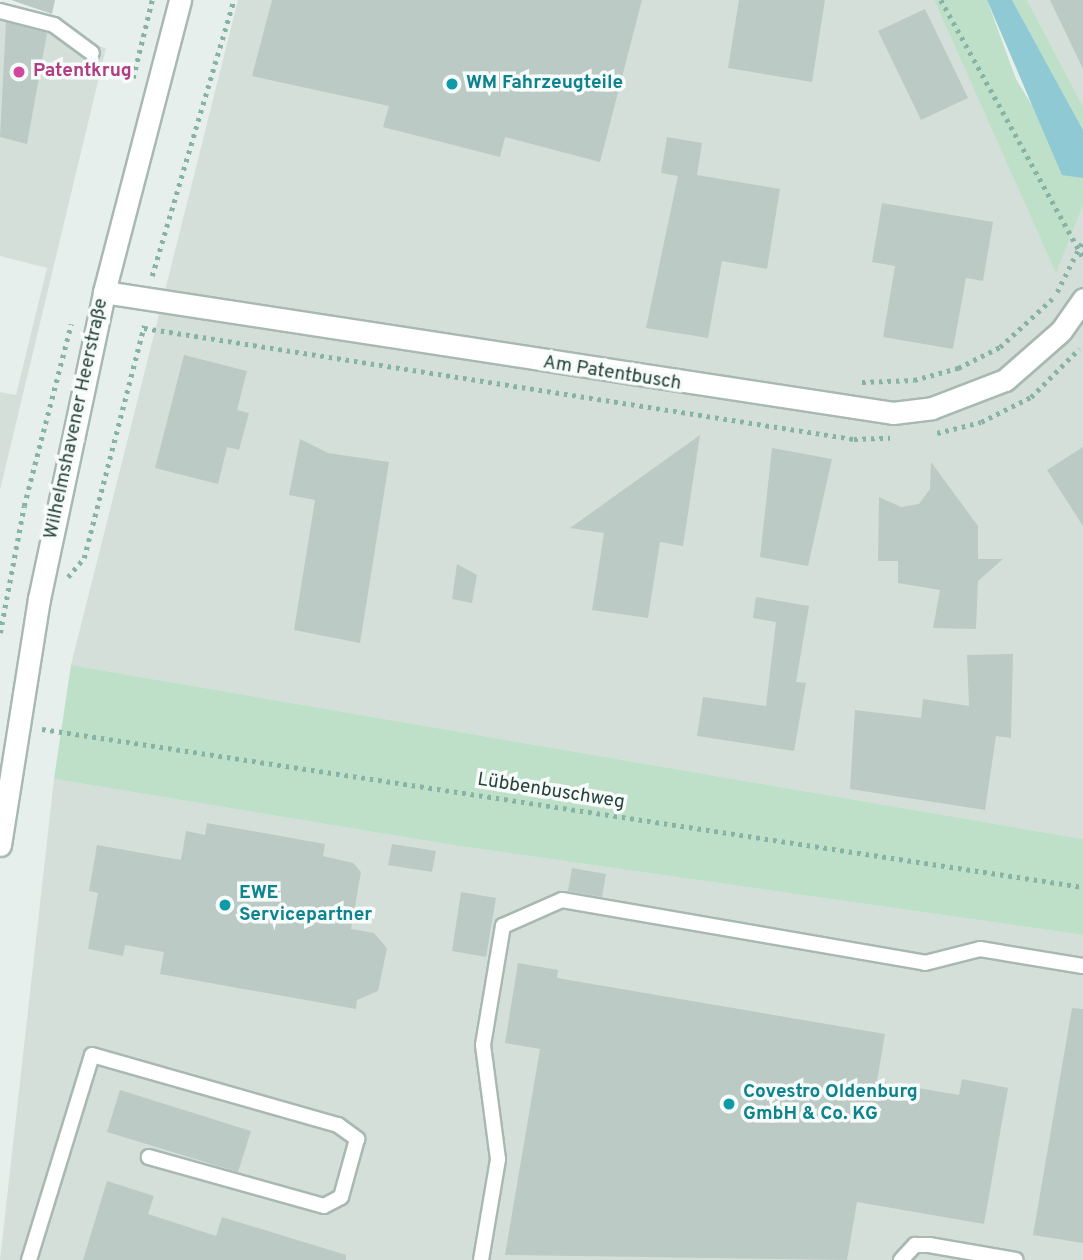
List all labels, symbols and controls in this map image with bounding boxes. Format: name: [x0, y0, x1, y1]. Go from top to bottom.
place label: Patentkrug: [33, 61, 132, 83]
marker: Patentkrug: [11, 64, 27, 80]
place label: WM Fahrzeugteile: [466, 73, 623, 95]
marker: WM Fahrzeugteile: [444, 76, 460, 92]
street label: Wilhelmshavener Heerstraße: [40, 297, 114, 541]
street label: Am Patentbusch: [541, 352, 683, 396]
street label: Lübbenbuschweg: [476, 769, 626, 815]
place label: EWE Servicepartner: [239, 883, 372, 927]
marker: EWE Servicepartner: [217, 897, 233, 913]
place label: Covestro Oldenburg GmbH & Co. KG: [743, 1082, 918, 1126]
marker: Covestro Oldenburg GmbH & Co. KG: [721, 1096, 737, 1112]

